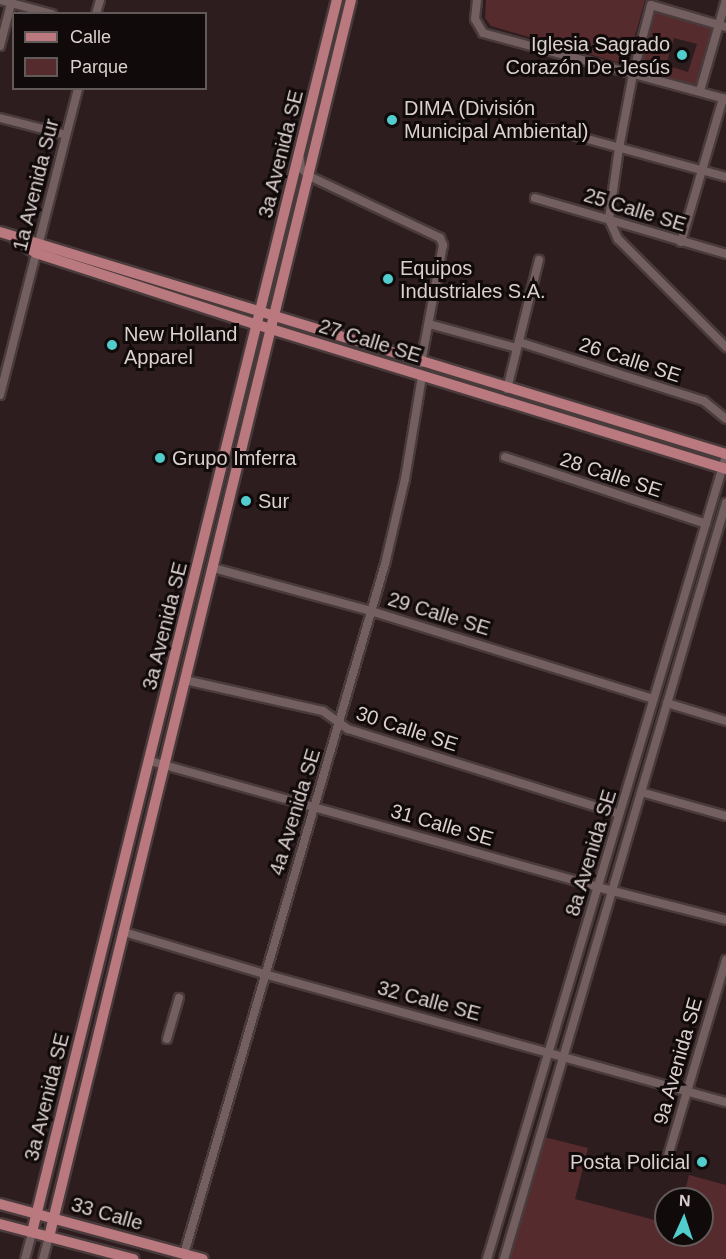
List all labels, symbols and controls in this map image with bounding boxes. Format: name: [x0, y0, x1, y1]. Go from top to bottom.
legend: [12, 12, 207, 90]
text: Calle: [70, 27, 111, 47]
place label: Iglesia Sagrado Corazón De Jesús: [505, 32, 670, 79]
marker: Iglesia Sagrado Corazón De Jesús: [675, 48, 689, 62]
text: Parque: [70, 57, 128, 77]
street label: 3a Avenida SE: [253, 87, 309, 221]
place label: DIMA (División Municipal Ambiental): [404, 96, 590, 143]
marker: DIMA (División Municipal Ambiental): [385, 113, 399, 127]
street label: 1a Avenida Sur: [8, 116, 64, 254]
street label: 25 Calle SE: [581, 183, 689, 237]
place label: Equipos Industriales S.A.: [400, 256, 546, 303]
marker: Equipos Industriales S.A.: [381, 272, 395, 286]
street label: 27 Calle SE: [316, 314, 424, 368]
place label: New Holland Apparel: [124, 322, 237, 369]
street label: 26 Calle SE: [576, 332, 684, 388]
marker: New Holland Apparel: [105, 338, 119, 352]
place label: Grupo Imferra: [172, 446, 296, 470]
street label: 28 Calle SE: [557, 447, 665, 503]
marker: Grupo Imferra: [153, 451, 167, 465]
place label: Sur: [258, 489, 289, 513]
marker: Sur: [239, 494, 253, 508]
street label: 3a Avenida SE: [137, 559, 193, 693]
street label: 29 Calle SE: [385, 587, 493, 641]
street label: 30 Calle SE: [353, 701, 461, 757]
street label: 4a Avenida SE: [264, 745, 326, 879]
street label: 8a Avenida SE: [560, 786, 622, 920]
street label: 31 Calle SE: [388, 799, 496, 851]
street label: 32 Calle SE: [375, 976, 483, 1026]
street label: 9a Avenida SE: [648, 994, 708, 1128]
street label: 3a Avenida SE: [19, 1030, 75, 1164]
place label: Posta Policial: [570, 1150, 690, 1174]
marker: Posta Policial: [695, 1155, 709, 1169]
north arrow: [654, 1187, 714, 1247]
street label: 33 Calle: [68, 1192, 146, 1236]
text: N: [679, 1192, 691, 1209]

